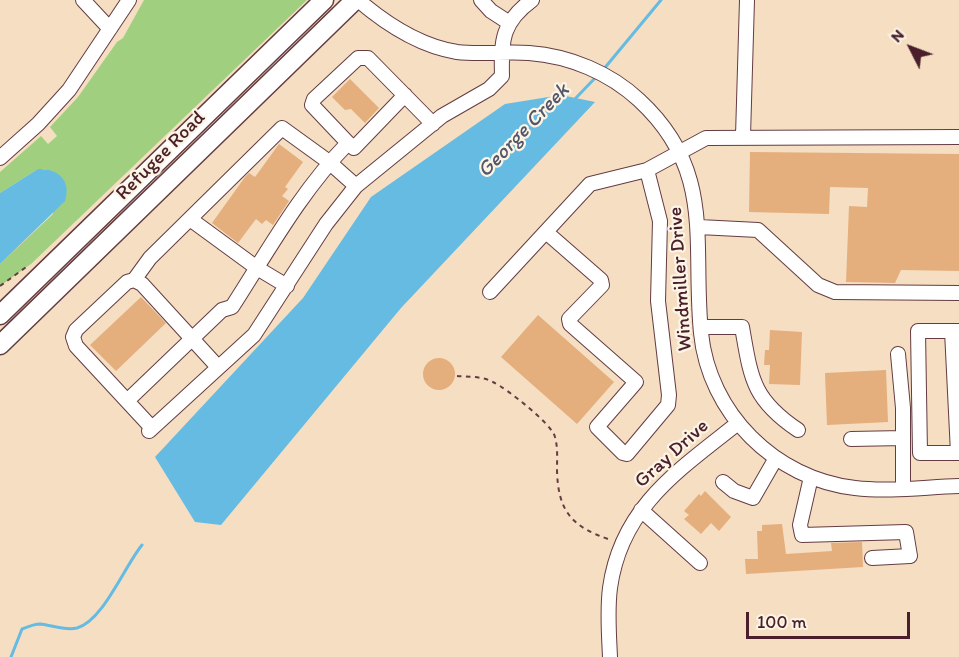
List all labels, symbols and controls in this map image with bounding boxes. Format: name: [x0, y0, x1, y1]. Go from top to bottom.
north arrow: [881, 18, 941, 78]
text: N: [887, 25, 908, 46]
water label: George Creek: [473, 79, 575, 183]
street label: Refugee Road: [111, 106, 211, 206]
street label: Windmiller Drive: [664, 206, 698, 352]
street label: Gray Drive: [630, 415, 714, 493]
scale bar: [749, 600, 912, 638]
text: 100 m: [757, 611, 807, 633]

